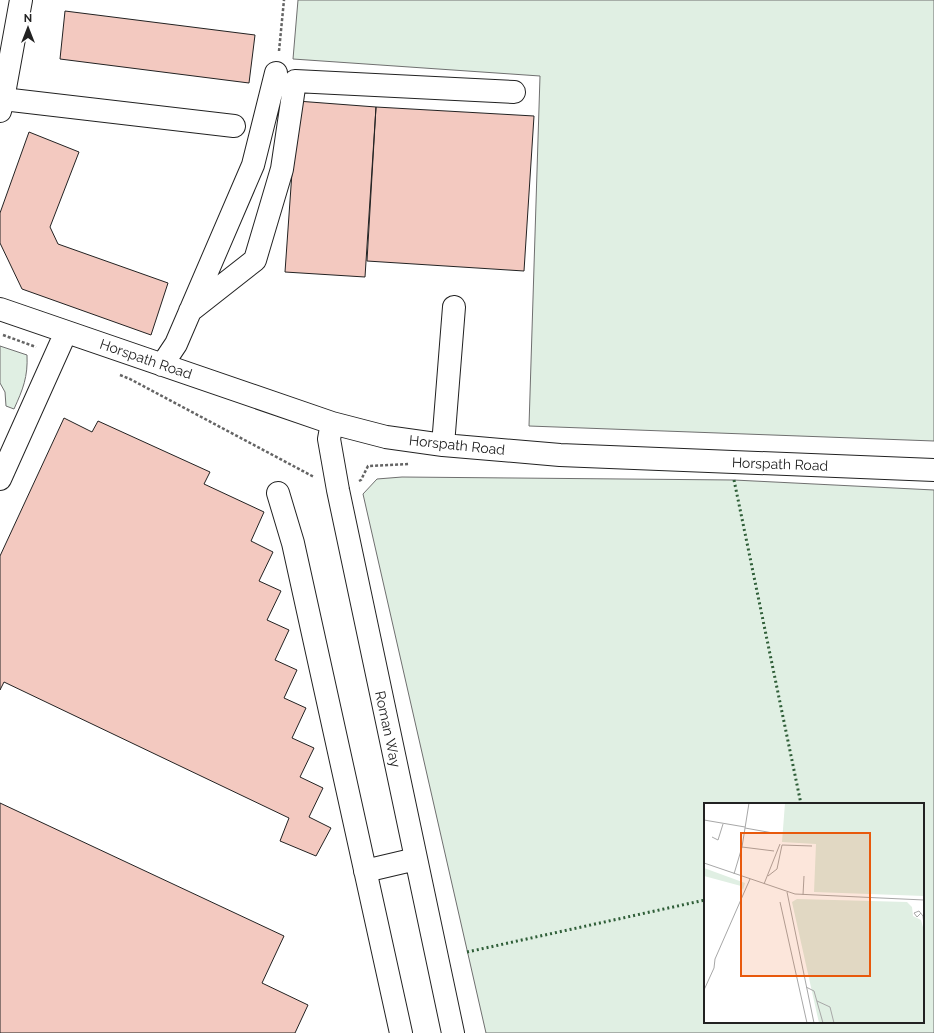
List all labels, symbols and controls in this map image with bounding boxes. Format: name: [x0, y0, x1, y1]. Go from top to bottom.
north arrow: [8, 8, 48, 48]
text: N: [24, 12, 32, 25]
street label: Horspath Road: [98, 336, 194, 382]
street label: Horspath Road: [408, 432, 506, 458]
street label: Horspath Road: [732, 454, 828, 474]
street label: Roman Way: [372, 689, 404, 769]
inset map: [704, 803, 924, 1023]

